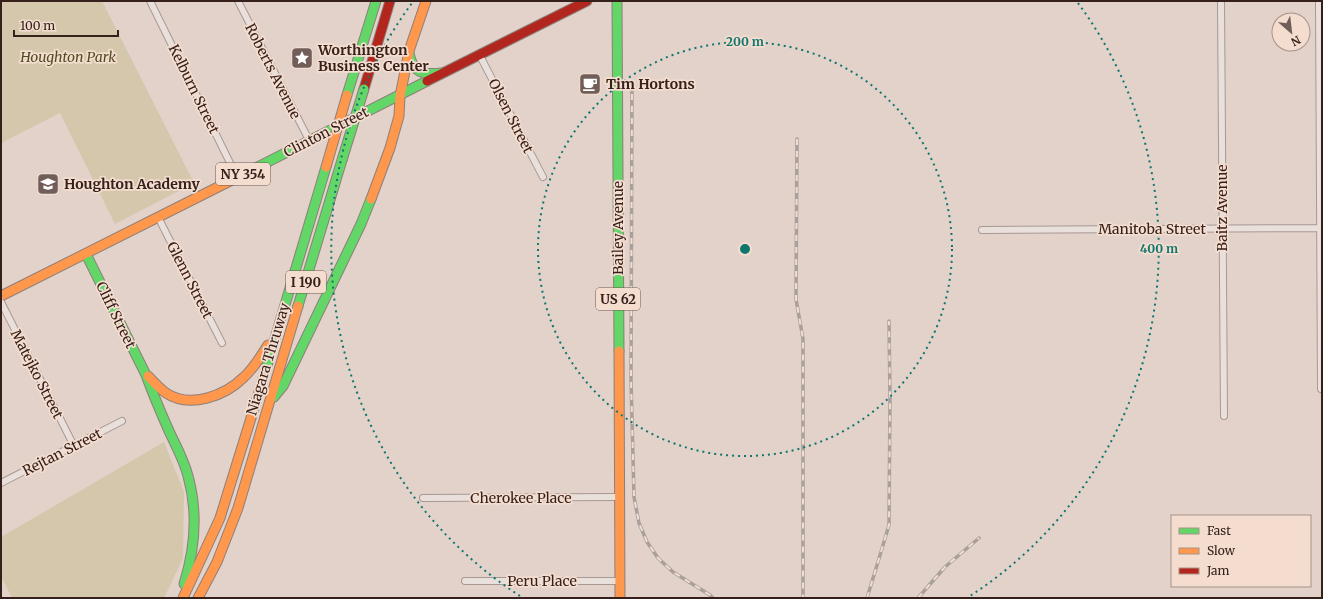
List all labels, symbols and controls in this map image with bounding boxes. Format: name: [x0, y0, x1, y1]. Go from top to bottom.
scale bar: [14, 12, 118, 38]
north arrow: [1271, 12, 1311, 52]
text: 100 m: [20, 18, 55, 33]
street label: Roberts Avenue: [241, 20, 305, 122]
text: N: [1288, 33, 1303, 49]
text: 200 m: [726, 34, 764, 49]
street label: Kelburn Street: [165, 41, 224, 137]
place label: Worthington Business Center: [317, 41, 429, 75]
place icon: Worthington Business Center: [289, 45, 315, 71]
park label: Houghton Park: [19, 48, 116, 66]
cafe icon: Tim Hortons: [577, 71, 603, 97]
place label: Tim Hortons: [606, 75, 695, 93]
street label: Olsen Street: [485, 76, 538, 157]
street label: Clinton Street: [280, 103, 372, 161]
road number: NY 354: [216, 163, 270, 185]
street label: Baitz Avenue: [1213, 164, 1231, 252]
school or university icon: Houghton Academy: [35, 171, 61, 197]
place label: Houghton Academy: [64, 175, 201, 193]
street label: Bailey Avenue: [609, 181, 627, 275]
street label: Manitoba Street: [1098, 220, 1206, 238]
street label: Glenn Street: [163, 239, 217, 322]
text: 400 m: [1140, 241, 1178, 256]
centre of rings: [738, 242, 752, 256]
road number: I 190: [286, 271, 326, 293]
street label: Cliff Street: [92, 279, 140, 352]
road number: US 62: [596, 288, 640, 310]
street label: Niagara Thruway: [242, 300, 294, 417]
street label: Matejko Street: [7, 326, 67, 422]
street label: Rejtan Street: [19, 424, 105, 480]
street label: Cherokee Place: [470, 489, 572, 507]
legend: [1171, 515, 1311, 587]
text: Fast: [1207, 523, 1231, 538]
text: Slow: [1207, 543, 1236, 558]
text: Jam: [1206, 563, 1230, 578]
street label: Peru Place: [507, 572, 577, 590]

